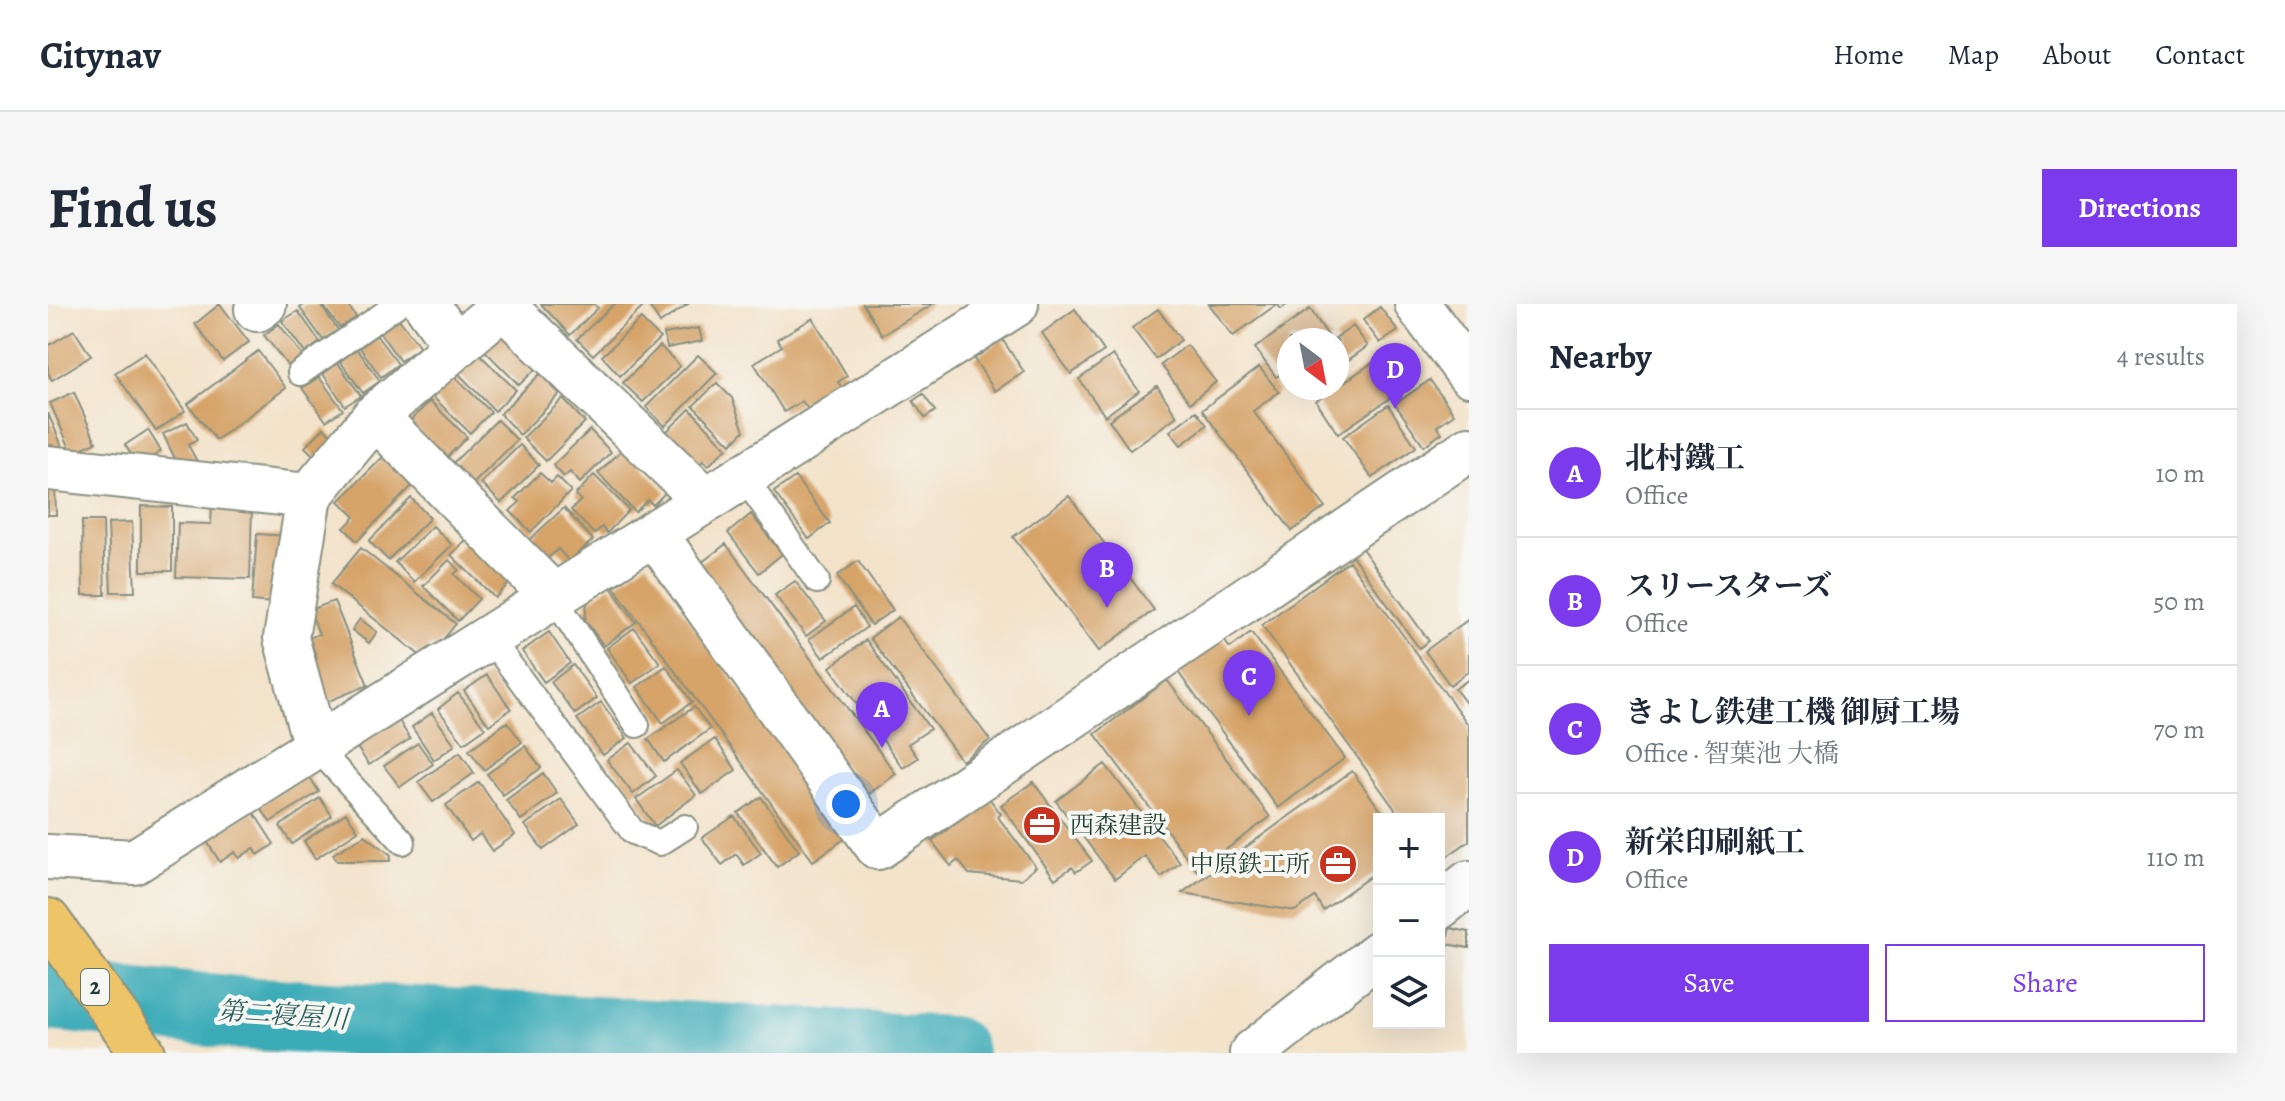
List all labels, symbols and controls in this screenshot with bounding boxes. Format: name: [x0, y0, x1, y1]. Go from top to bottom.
text: Citynav: [40, 29, 161, 81]
text: Home: [1833, 36, 1904, 74]
text: Map: [1948, 36, 1999, 74]
text: About: [2043, 36, 2111, 74]
text: Contact: [2155, 36, 2245, 74]
button: Directions: [2042, 169, 2237, 247]
text: Find us: [48, 170, 218, 246]
north arrow: [1277, 328, 1349, 400]
text: Nearby: [1549, 333, 1652, 380]
text: 4 results: [2117, 339, 2205, 374]
pin: D: [1369, 343, 1421, 409]
text: 北村鐵工: [1625, 438, 1745, 478]
text: A: [1567, 456, 1583, 491]
text: 10 m: [2155, 456, 2205, 491]
text: Office: [1625, 478, 1688, 513]
pin: B: [1081, 542, 1133, 608]
text: スリースターズ: [1625, 566, 1832, 606]
text: B: [1567, 584, 1583, 619]
text: 50 m: [2153, 584, 2205, 619]
text: Office: [1625, 606, 1688, 641]
pin: C: [1223, 650, 1275, 716]
pin: A: [856, 682, 908, 748]
text: きよし鉄建工機 御厨工場: [1625, 692, 1960, 732]
text: C: [1567, 712, 1583, 747]
text: 70 m: [2153, 712, 2205, 747]
text: Office · 智葉池 大橋: [1625, 736, 1839, 771]
your location: [826, 784, 866, 824]
office icon: 西森建設: [1021, 804, 1063, 846]
place label: 西森建設: [1070, 809, 1166, 841]
map controls: [1373, 813, 1445, 1029]
button: +: [1373, 813, 1445, 885]
text: 新栄印刷紙工: [1625, 822, 1805, 862]
text: D: [1566, 840, 1584, 875]
text: 110 m: [2147, 840, 2205, 875]
office icon: 中原鉄工所: [1317, 843, 1359, 885]
place label: 中原鉄工所: [1190, 848, 1310, 880]
text: Office: [1625, 862, 1688, 897]
button: −: [1373, 885, 1445, 957]
button: Save: [1549, 944, 1869, 1022]
button: Share: [1885, 944, 2205, 1022]
button: layers: [1373, 957, 1445, 1029]
road number: 2: [81, 969, 109, 1005]
water label: 第二寝屋川: [217, 993, 352, 1037]

